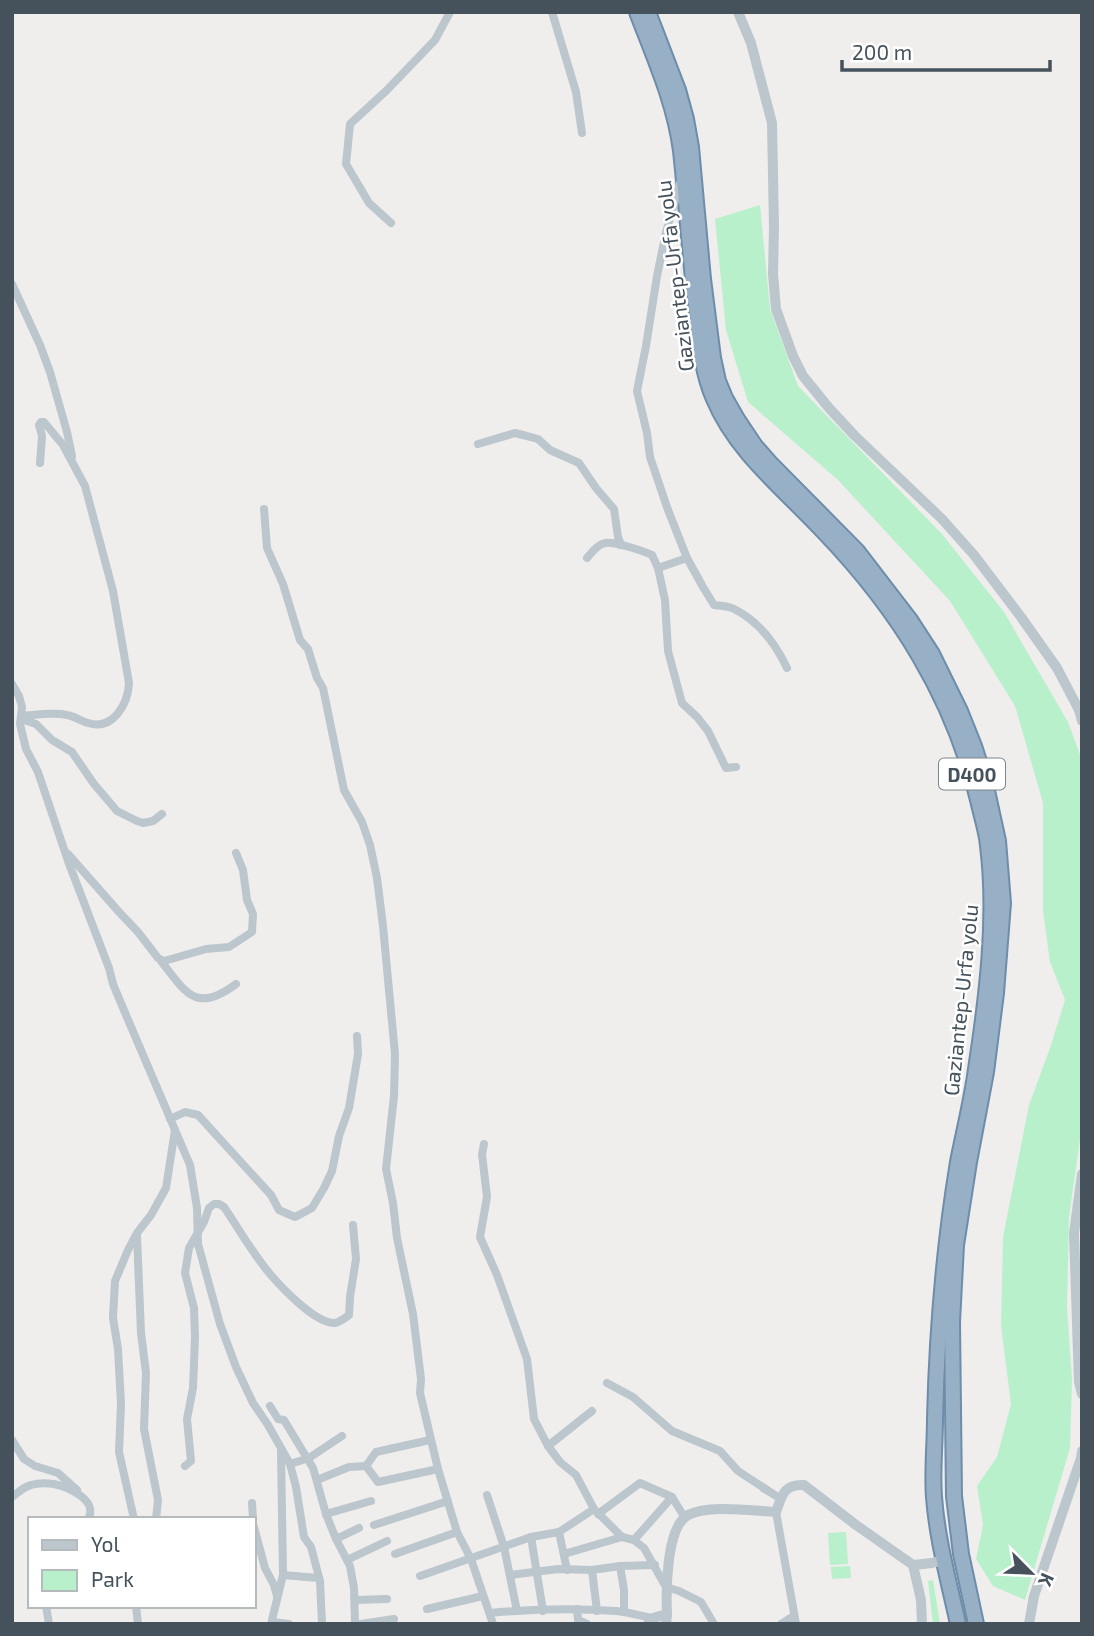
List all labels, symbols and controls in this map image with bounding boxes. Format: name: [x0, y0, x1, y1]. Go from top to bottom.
scale bar: [842, 28, 1050, 72]
text: 200 m: [852, 39, 912, 64]
street label: Gaziantep-Urfa yolu: [650, 179, 698, 373]
road number: D400: [939, 758, 1005, 790]
street label: Gaziantep-Urfa yolu: [938, 903, 982, 1097]
legend: [28, 1517, 256, 1608]
text: Yol: [91, 1531, 120, 1556]
north arrow: [996, 1538, 1066, 1608]
text: Park: [91, 1566, 134, 1591]
text: K: [1034, 1570, 1060, 1590]

